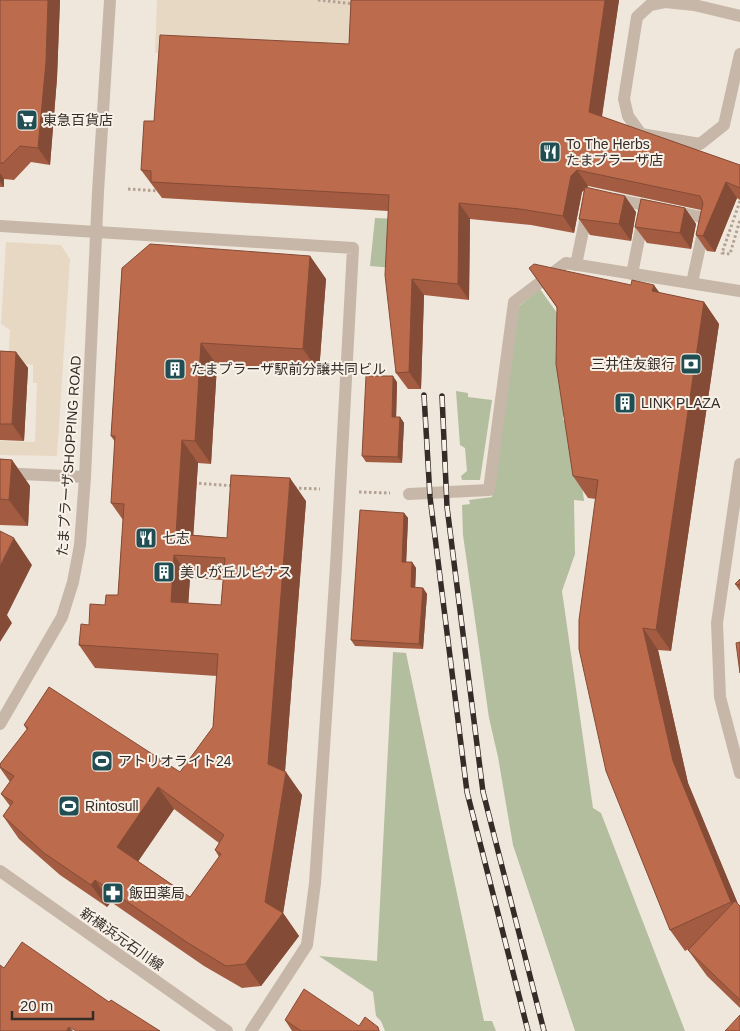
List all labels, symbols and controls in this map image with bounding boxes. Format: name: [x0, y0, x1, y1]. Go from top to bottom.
supermarket icon: 東急百貨店: [15, 108, 39, 132]
place label: 東急百貨店: [43, 112, 113, 128]
place label: To The Herbs たまプラーザ店: [566, 136, 663, 168]
restaurant icon: To The Herbs たまプラーザ店: [538, 140, 562, 164]
bank icon: 三井住友銀行: [679, 352, 703, 376]
street label: たまプラーザSHOPPING ROAD: [54, 355, 84, 557]
place label: 三井住友銀行: [591, 356, 675, 372]
building icon: たまプラーザ駅前分譲共同ビル: [163, 357, 187, 381]
place label: たまプラーザ駅前分譲共同ビル: [191, 361, 386, 377]
building icon: LINK PLAZA: [613, 391, 637, 415]
place label: LINK PLAZA: [641, 395, 721, 411]
restaurant icon: 七志: [134, 526, 158, 550]
place label: 七志: [162, 530, 190, 546]
building icon: 美しが丘ルピナス: [152, 560, 176, 584]
place label: 美しが丘ルピナス: [180, 564, 292, 580]
sports icon: アトリオライト24: [90, 749, 114, 773]
place label: アトリオライト24: [118, 753, 232, 769]
sports icon: Rintosull: [57, 794, 81, 818]
place label: Rintosull: [85, 798, 139, 814]
pharmacy icon: 飯田薬局: [101, 881, 125, 905]
place label: 飯田薬局: [129, 885, 185, 901]
street label: 新横浜元石川線: [77, 904, 167, 974]
scale bar: [12, 988, 94, 1020]
text: 20 m: [20, 997, 53, 1014]

